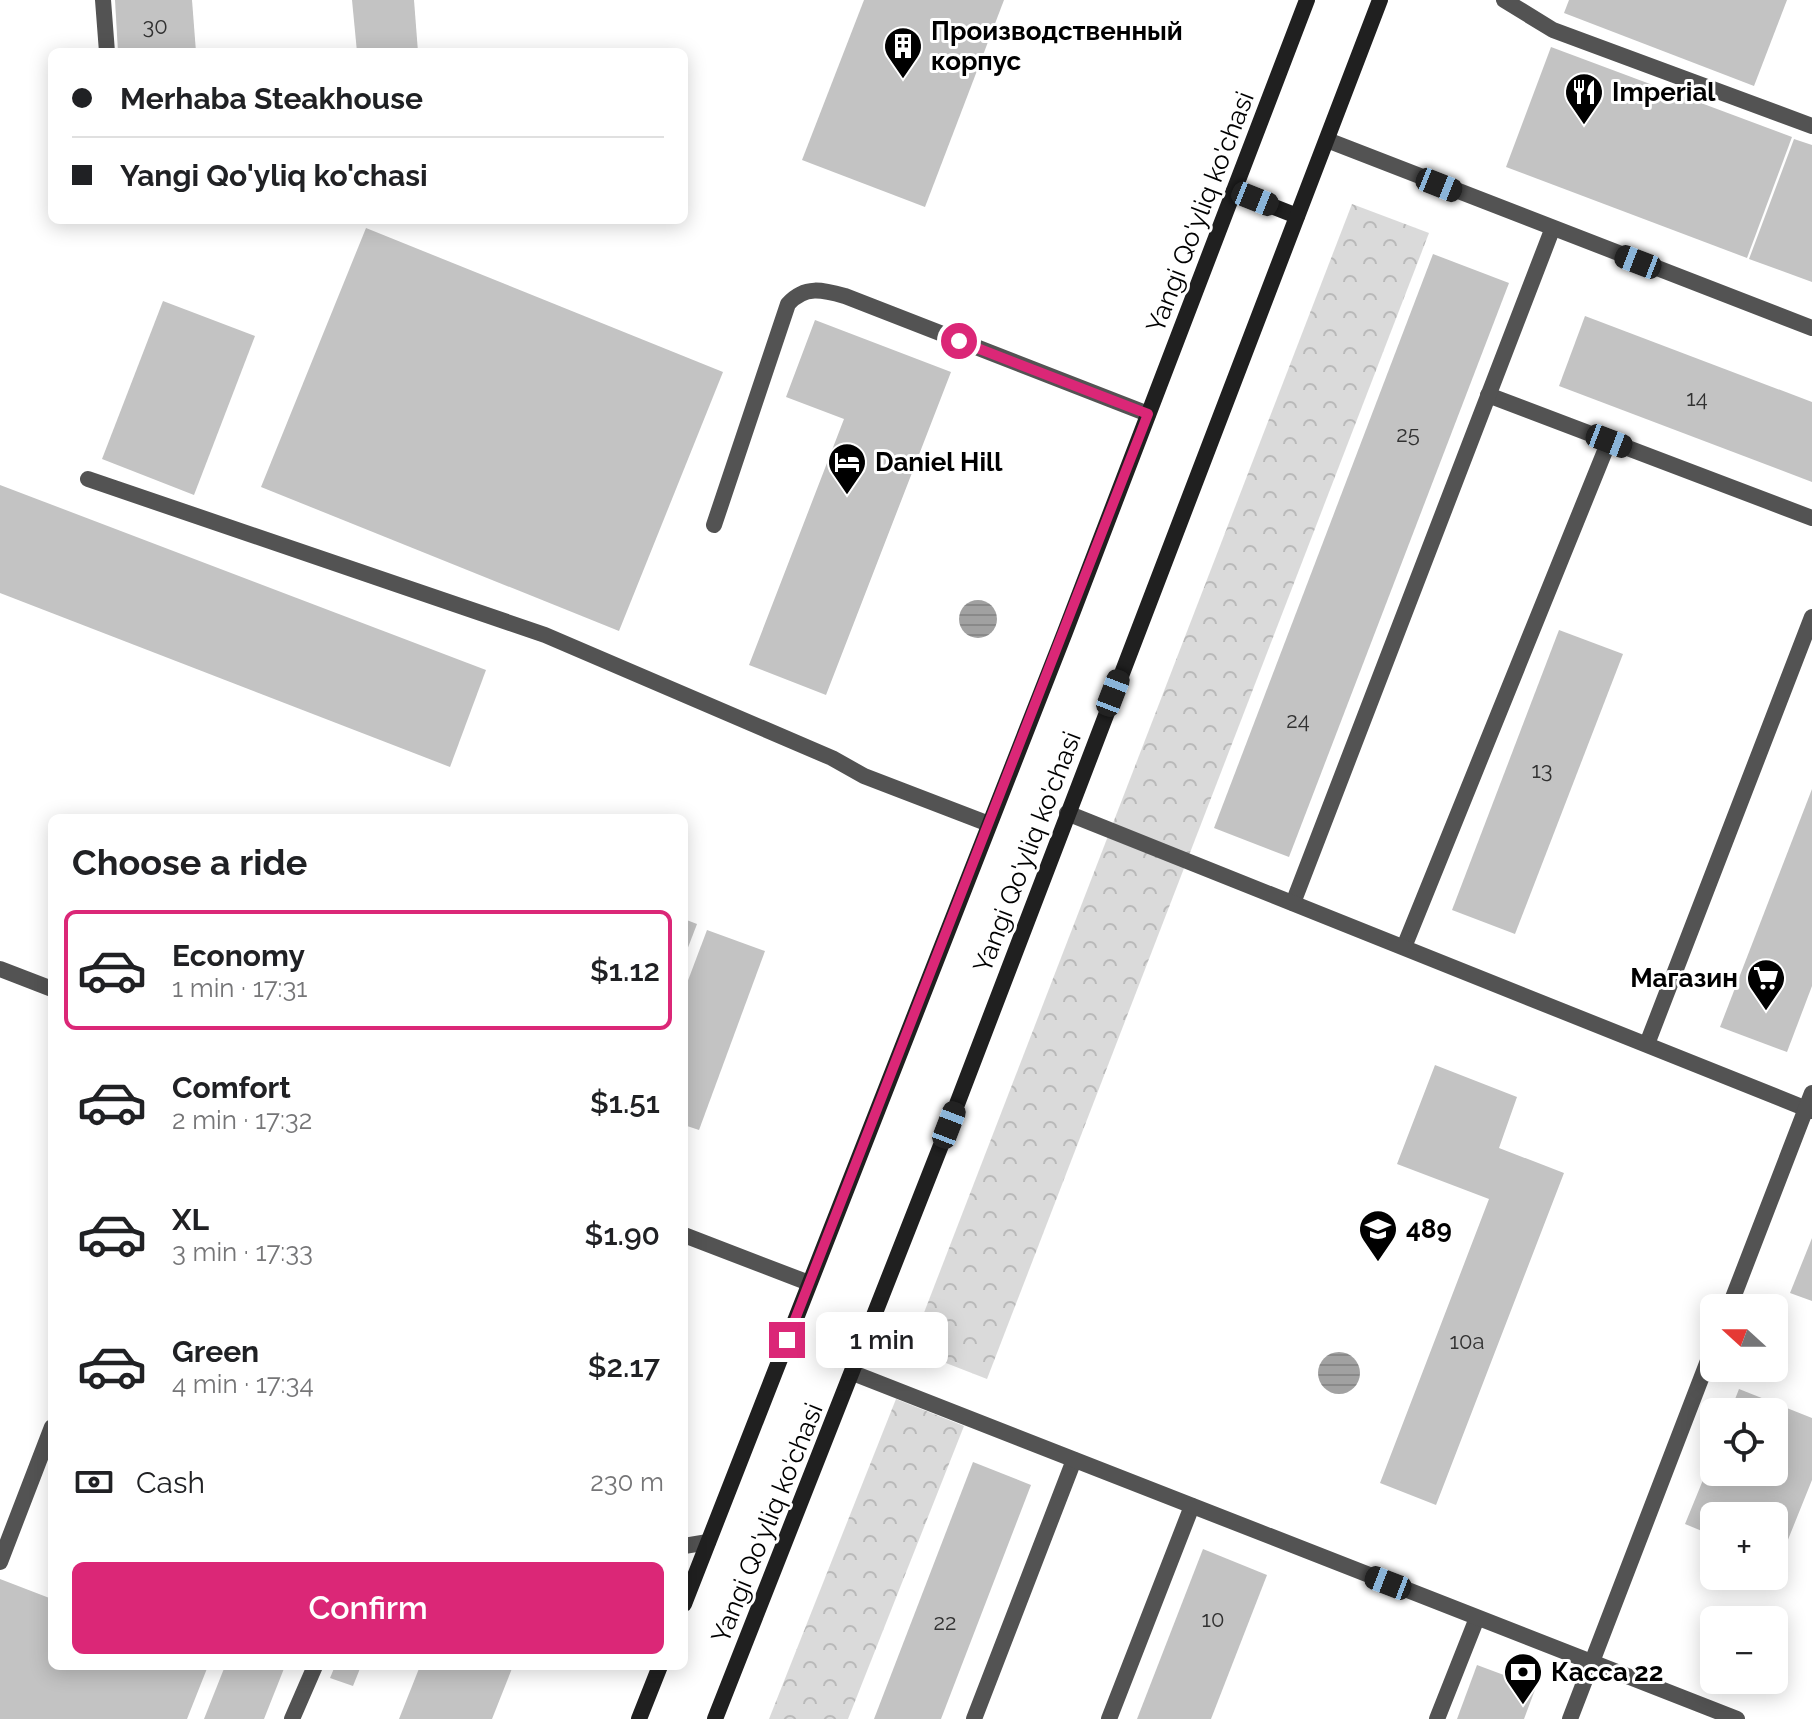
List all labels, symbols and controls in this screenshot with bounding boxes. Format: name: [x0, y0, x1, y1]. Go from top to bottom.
house number: 30: [142, 13, 168, 39]
place label: Производственный корпус: [931, 16, 1183, 76]
building icon: Производственный корпус: [882, 25, 924, 80]
restaurant icon: Imperial: [1563, 71, 1605, 126]
place label: Imperial: [1612, 77, 1716, 107]
text: Merhaba Steakhouse: [120, 81, 423, 116]
street label: Yangi Qo'yliq ko'chasi: [1140, 87, 1260, 337]
text: Yangi Qo'yliq ko'chasi: [120, 158, 428, 193]
car: [1412, 165, 1466, 205]
car: [1228, 179, 1282, 219]
car: [1611, 242, 1665, 282]
route start: [941, 323, 977, 359]
house number: 14: [1686, 385, 1708, 411]
house number: 25: [1396, 421, 1420, 447]
car: [1582, 421, 1636, 461]
hotel icon: Daniel Hill: [826, 441, 868, 496]
place label: Daniel Hill: [875, 447, 1003, 477]
car: [1093, 666, 1133, 720]
house number: 24: [1286, 707, 1310, 733]
street label: Yangi Qo'yliq ko'chasi: [967, 727, 1087, 977]
house number: 13: [1531, 757, 1553, 783]
text: Choose a ride: [72, 841, 307, 883]
icon: car: [76, 934, 148, 1006]
text: Economy: [172, 938, 305, 973]
text: $1.12: [590, 953, 660, 988]
supermarket icon: Магазин: [1745, 957, 1787, 1012]
place label: Магазин: [1630, 963, 1738, 993]
text: 1 min · 17:31: [172, 973, 307, 1003]
icon: car: [76, 1066, 148, 1138]
text: Comfort: [172, 1070, 291, 1105]
text: $1.51: [590, 1085, 660, 1120]
car: [929, 1098, 969, 1152]
text: 2 min · 17:32: [172, 1105, 312, 1135]
icon: car: [76, 1198, 148, 1270]
text: XL: [172, 1202, 209, 1237]
school or university icon: 489: [1357, 1208, 1399, 1263]
place label: 489: [1406, 1214, 1452, 1244]
text: $1.90: [585, 1217, 660, 1252]
text: 3 min · 17:33: [172, 1237, 313, 1267]
north arrow: [1700, 1294, 1788, 1382]
map controls: [1700, 1294, 1788, 1694]
callout: 1 min: [815, 1312, 947, 1368]
route end: [769, 1322, 805, 1358]
text: 1 min: [850, 1325, 914, 1355]
house number: 10a: [1450, 1328, 1484, 1354]
icon: car: [76, 1330, 148, 1402]
text: Green: [172, 1334, 259, 1369]
text: $2.17: [588, 1349, 660, 1384]
text: 4 min · 17:34: [172, 1369, 314, 1399]
button: locate: [1700, 1398, 1788, 1486]
street label: Yangi Qo'yliq ko'chasi: [705, 1399, 829, 1647]
icon: cash: [72, 1460, 116, 1504]
text: Cash: [136, 1465, 205, 1500]
text: 230 m: [590, 1467, 664, 1497]
button: +: [1700, 1502, 1788, 1590]
button: Confirm: [72, 1562, 664, 1654]
car: [1361, 1563, 1415, 1603]
house number: 10: [1202, 1606, 1224, 1632]
button: −: [1700, 1606, 1788, 1694]
house number: 22: [934, 1609, 956, 1635]
bank icon: Касса 22: [1502, 1651, 1544, 1706]
place label: Касса 22: [1551, 1657, 1663, 1687]

